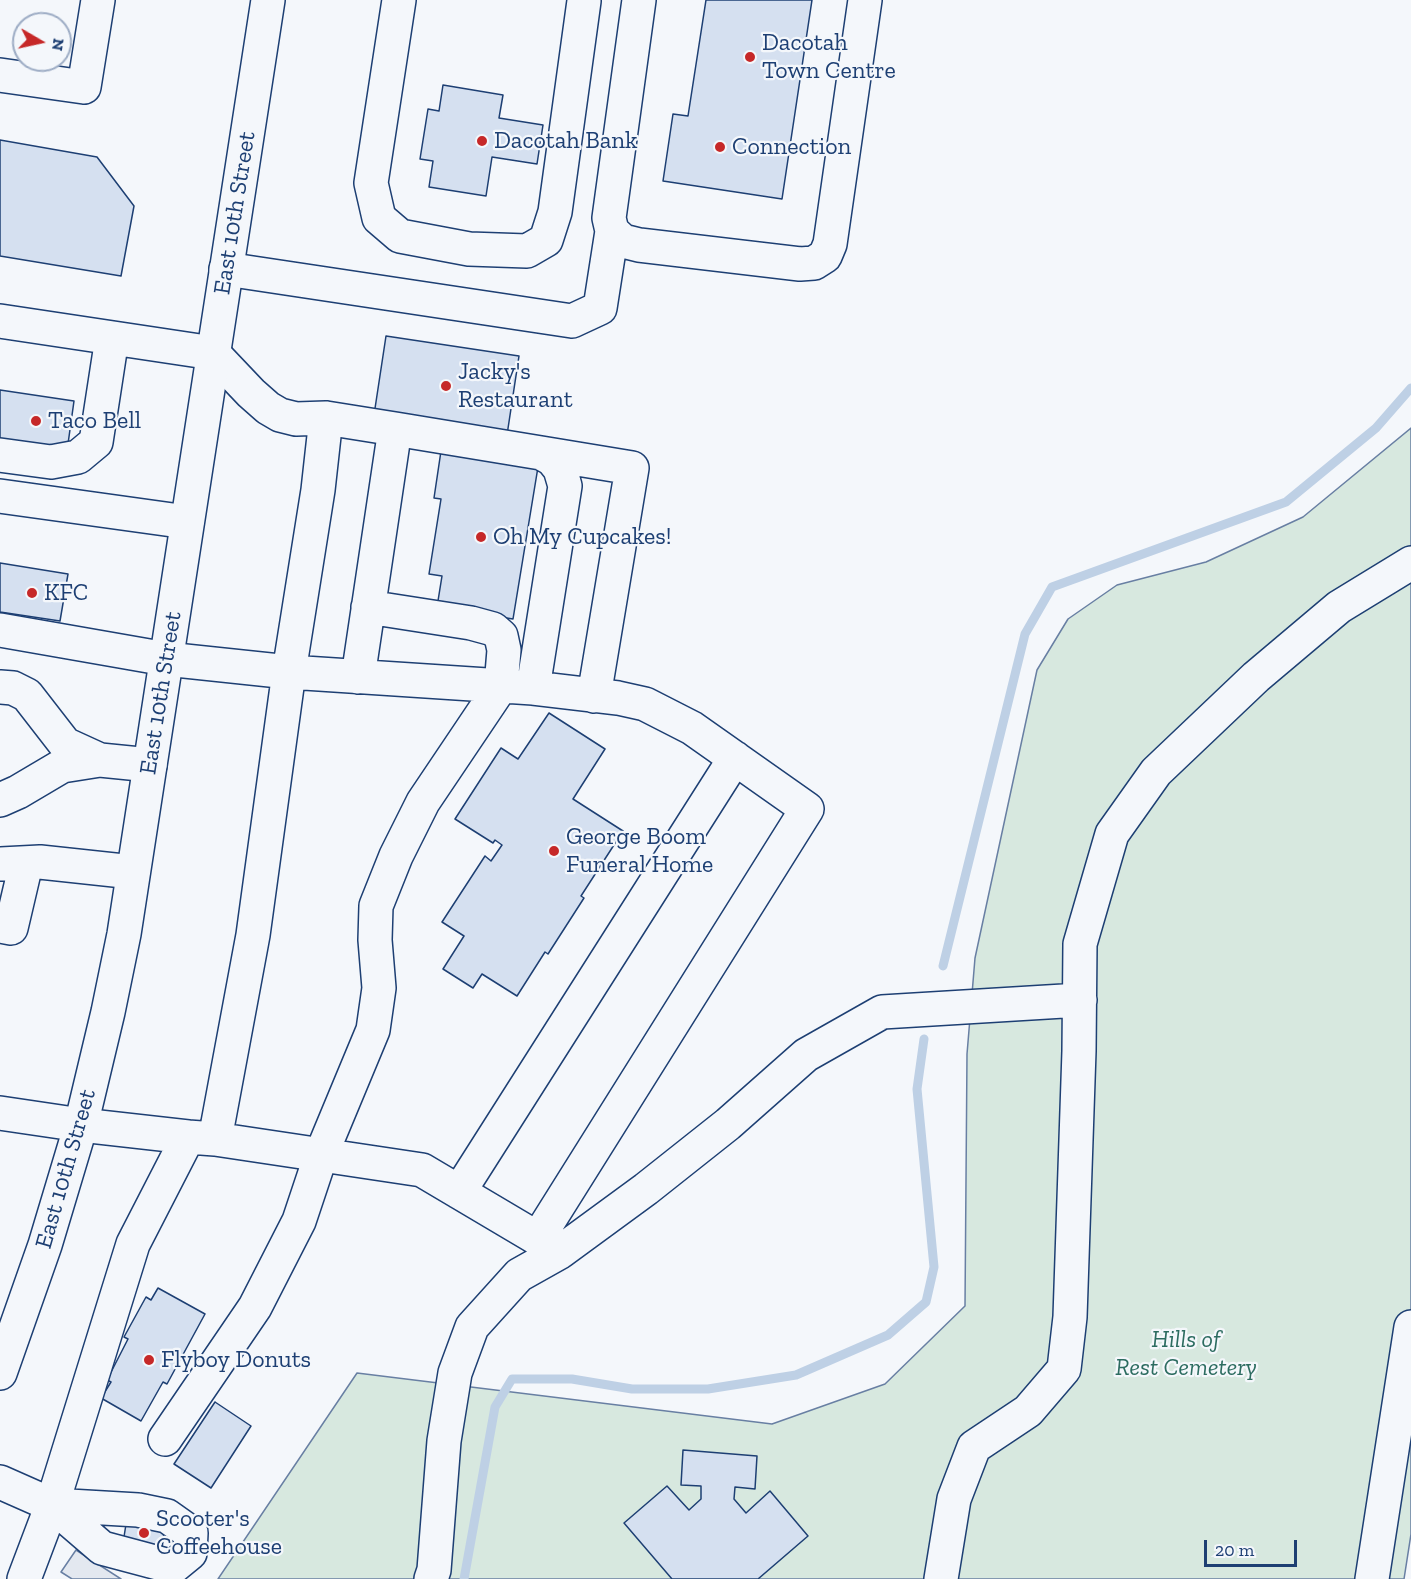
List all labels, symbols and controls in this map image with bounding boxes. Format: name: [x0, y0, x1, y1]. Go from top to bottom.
north arrow: [12, 12, 72, 72]
place label: Dacotah Town Centre: [762, 29, 896, 85]
text: N: [48, 37, 69, 52]
marker: Dacotah Town Centre: [743, 50, 757, 64]
place label: Dacotah Bank: [494, 127, 637, 155]
street label: East 10th Street: [208, 129, 262, 297]
place label: Connection: [732, 133, 851, 161]
marker: Dacotah Bank: [475, 134, 489, 148]
marker: Connection: [713, 140, 727, 154]
place label: Jacky's Restaurant: [458, 358, 573, 414]
marker: Jacky's Restaurant: [439, 379, 453, 393]
place label: Taco Bell: [48, 407, 141, 435]
marker: Taco Bell: [29, 414, 43, 428]
place label: Oh My Cupcakes!: [493, 523, 672, 551]
marker: Oh My Cupcakes!: [474, 530, 488, 544]
place label: KFC: [44, 579, 88, 607]
marker: KFC: [25, 586, 39, 600]
street label: East 10th Street: [134, 609, 188, 777]
place label: George Boom Funeral Home: [566, 823, 713, 879]
marker: George Boom Funeral Home: [547, 844, 561, 858]
street label: East 10th Street: [29, 1086, 103, 1252]
park label: Hills of Rest Cemetery: [1115, 1326, 1257, 1382]
place label: Flyboy Donuts: [161, 1346, 311, 1374]
marker: Flyboy Donuts: [142, 1353, 156, 1367]
place label: Scooter's Coffeehouse: [156, 1505, 282, 1561]
marker: Scooter's Coffeehouse: [137, 1526, 151, 1540]
scale bar: [1207, 1528, 1300, 1566]
text: 20 m: [1215, 1539, 1254, 1561]

